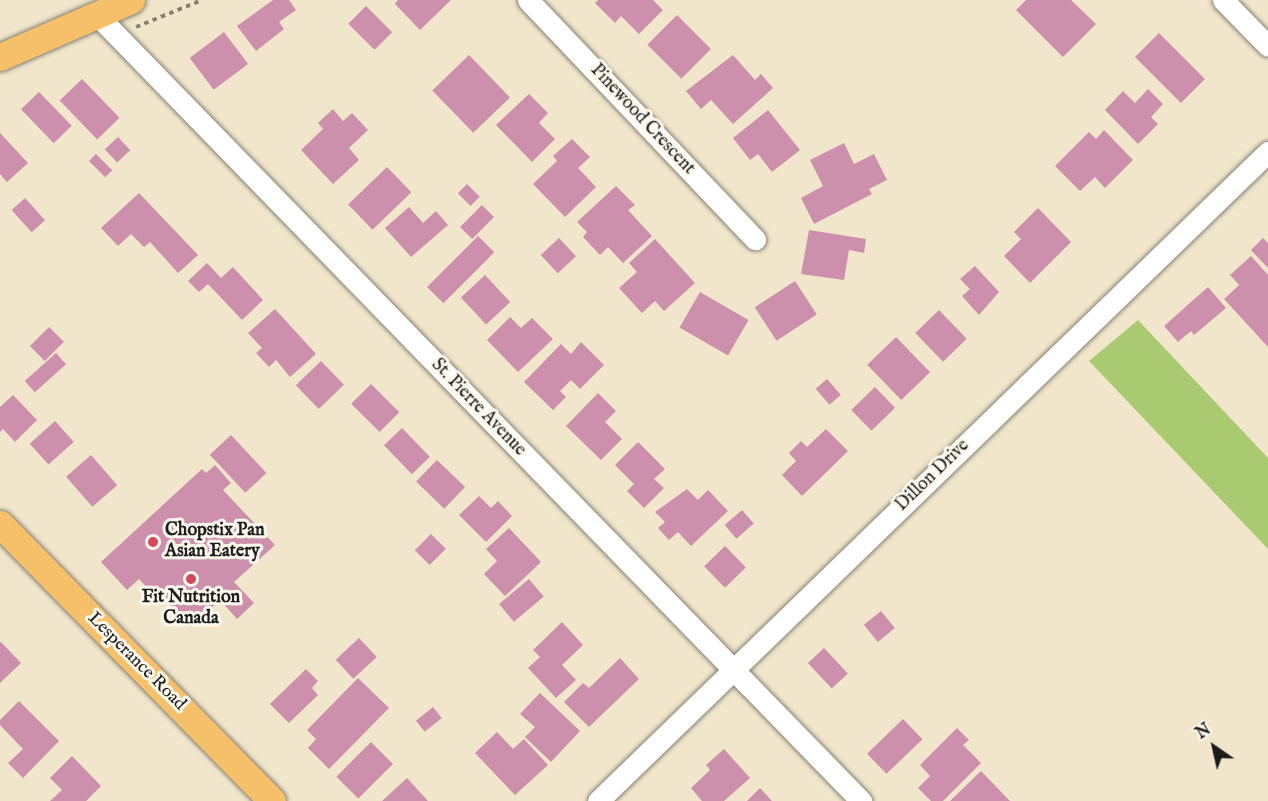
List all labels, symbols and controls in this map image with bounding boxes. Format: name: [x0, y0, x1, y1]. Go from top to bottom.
street label: Pinewood Crescent: [585, 60, 699, 180]
street label: St. Pierre Avenue: [426, 355, 530, 461]
street label: Dillon Drive: [892, 436, 974, 516]
place label: Chopstix Pan Asian Eatery: [165, 521, 265, 564]
marker: Chopstix Pan Asian Eatery: [146, 535, 160, 549]
marker: Fit Nutrition Canada: [184, 572, 198, 586]
place label: Fit Nutrition Canada: [142, 588, 240, 630]
street label: Lesperance Road: [82, 608, 190, 716]
north arrow: [1184, 717, 1244, 777]
text: N: [1193, 720, 1215, 744]

